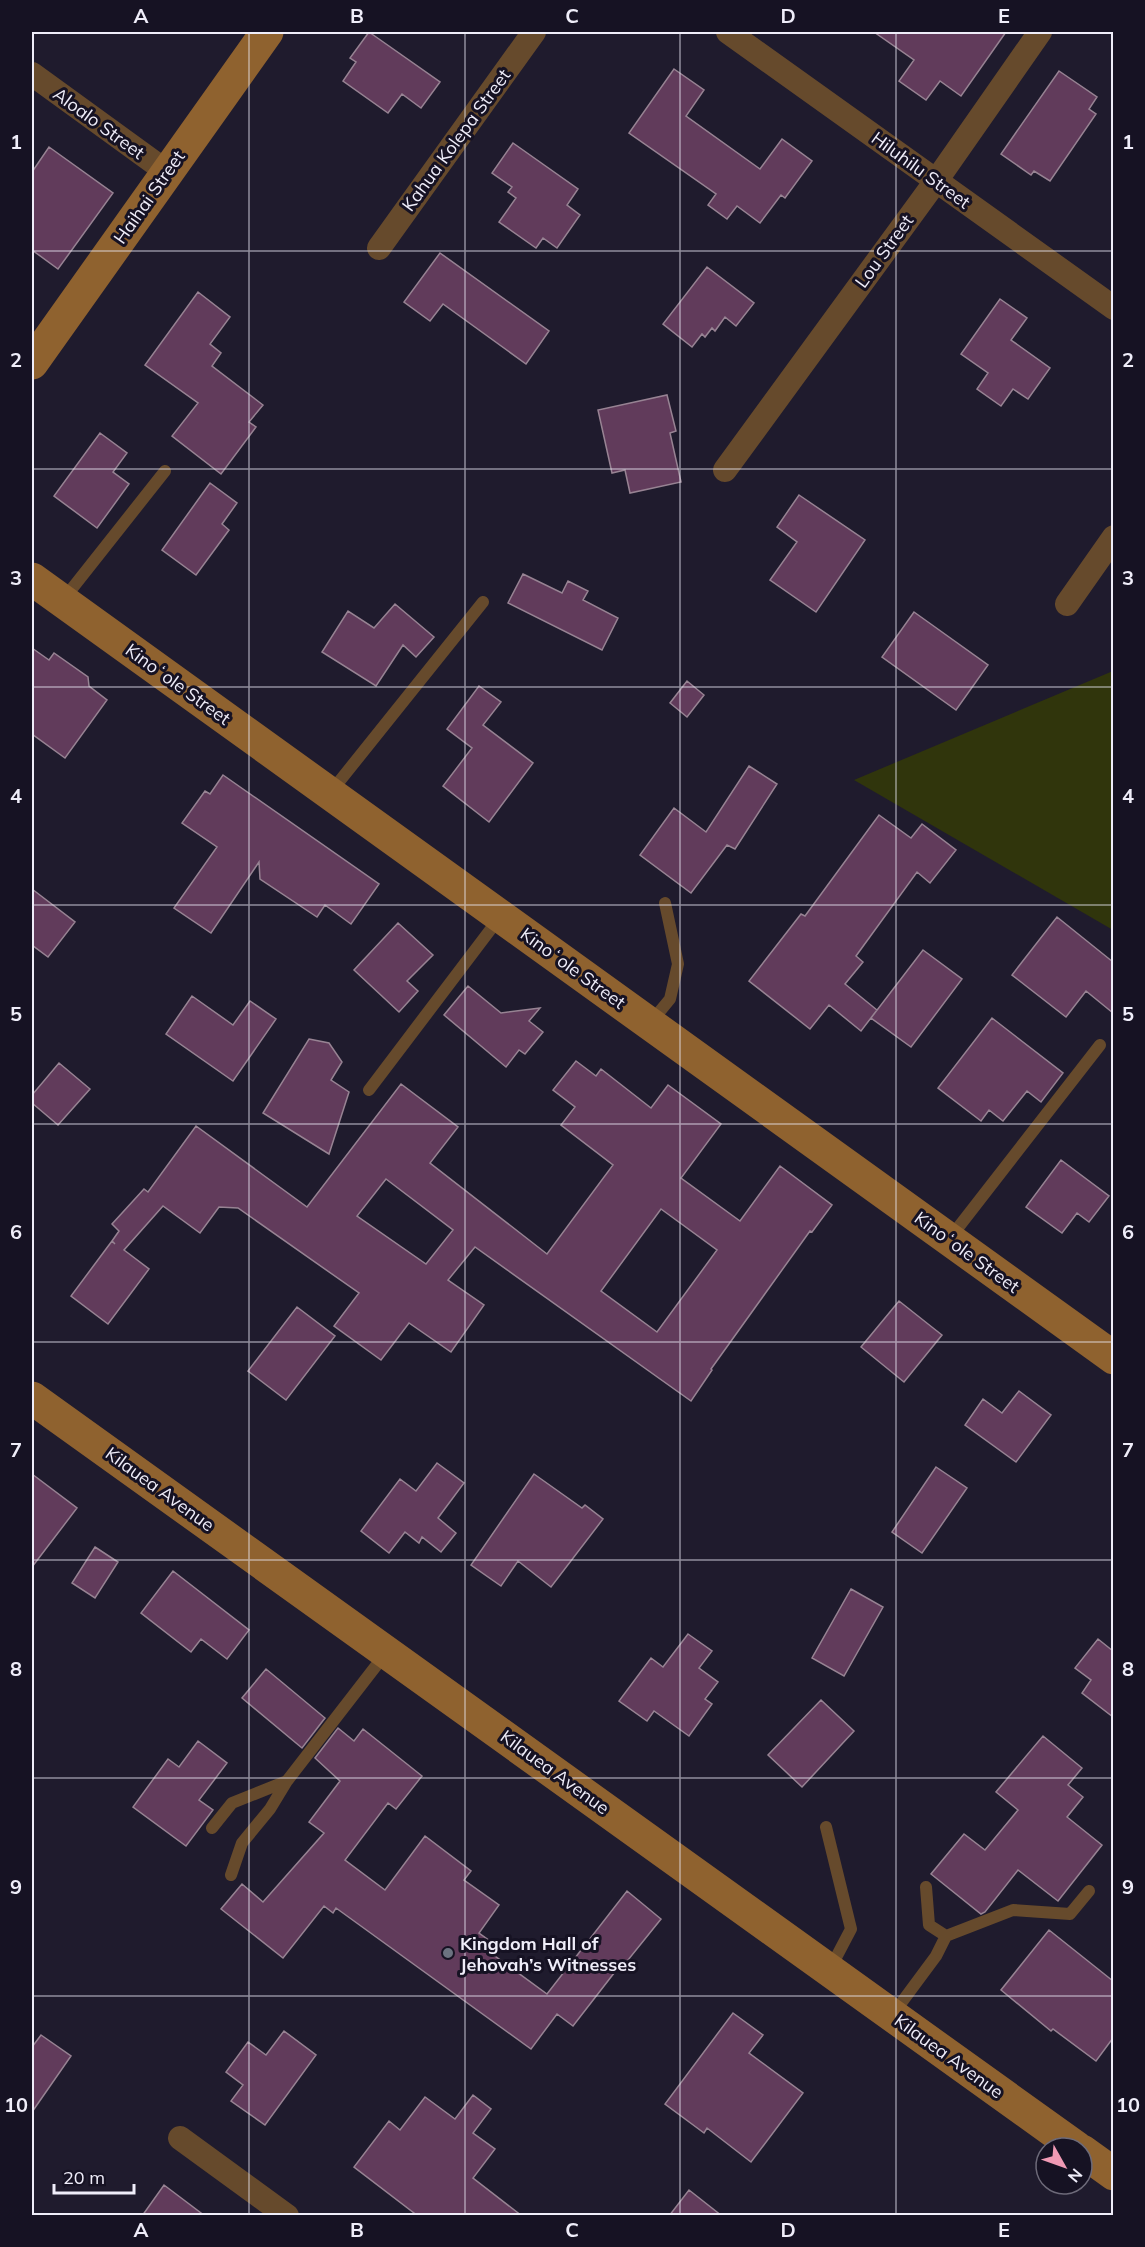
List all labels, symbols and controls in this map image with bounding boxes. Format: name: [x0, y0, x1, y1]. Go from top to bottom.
text: A: [134, 3, 149, 28]
text: B: [350, 3, 364, 28]
text: C: [565, 3, 579, 28]
text: D: [780, 3, 796, 28]
text: E: [998, 3, 1010, 28]
street label: Kahua Kolepa Street: [397, 64, 515, 216]
street label: Aloalo Street: [49, 82, 149, 164]
street label: Hiluhilu Street: [867, 126, 975, 214]
text: 1: [10, 129, 22, 154]
text: 1: [1122, 129, 1134, 154]
street label: Haihai Street: [108, 146, 190, 248]
street label: Lou Street: [850, 210, 918, 292]
text: 2: [10, 347, 22, 372]
text: 2: [1122, 347, 1134, 372]
text: 3: [10, 565, 22, 590]
text: 3: [1122, 565, 1134, 590]
street label: Kinoʻole Street: [121, 638, 235, 730]
text: 4: [10, 783, 22, 808]
text: 4: [1122, 783, 1134, 808]
street label: Kinoʻole Street: [516, 922, 630, 1014]
text: 5: [10, 1001, 22, 1026]
text: 5: [1122, 1001, 1134, 1026]
street label: Kinoʻole Street: [910, 1206, 1024, 1298]
text: 6: [10, 1219, 22, 1244]
text: 6: [1122, 1219, 1134, 1244]
text: 7: [10, 1437, 22, 1462]
text: 7: [1122, 1437, 1134, 1462]
street label: Kilauea Avenue: [101, 1442, 219, 1536]
text: 8: [10, 1656, 22, 1681]
text: 8: [1122, 1656, 1134, 1681]
street label: Kilauea Avenue: [496, 1725, 614, 1819]
text: 9: [10, 1874, 22, 1899]
text: 9: [1122, 1874, 1134, 1899]
place label: Kingdom Hall of Jehovah’s Witnesses: [460, 1932, 636, 1976]
marker: Kingdom Hall of Jehovah’s Witnesses: [441, 1946, 455, 1960]
street label: Kilauea Avenue: [890, 2009, 1008, 2103]
text: 10: [4, 2092, 28, 2117]
text: 10: [1116, 2092, 1140, 2117]
north arrow: [1034, 2136, 1094, 2196]
scale bar: [54, 2157, 134, 2195]
text: N: [1064, 2165, 1087, 2187]
text: 20 m: [63, 2166, 105, 2189]
text: A: [134, 2217, 149, 2242]
text: B: [350, 2217, 364, 2242]
text: C: [565, 2217, 579, 2242]
text: D: [780, 2217, 796, 2242]
text: E: [998, 2217, 1010, 2242]

